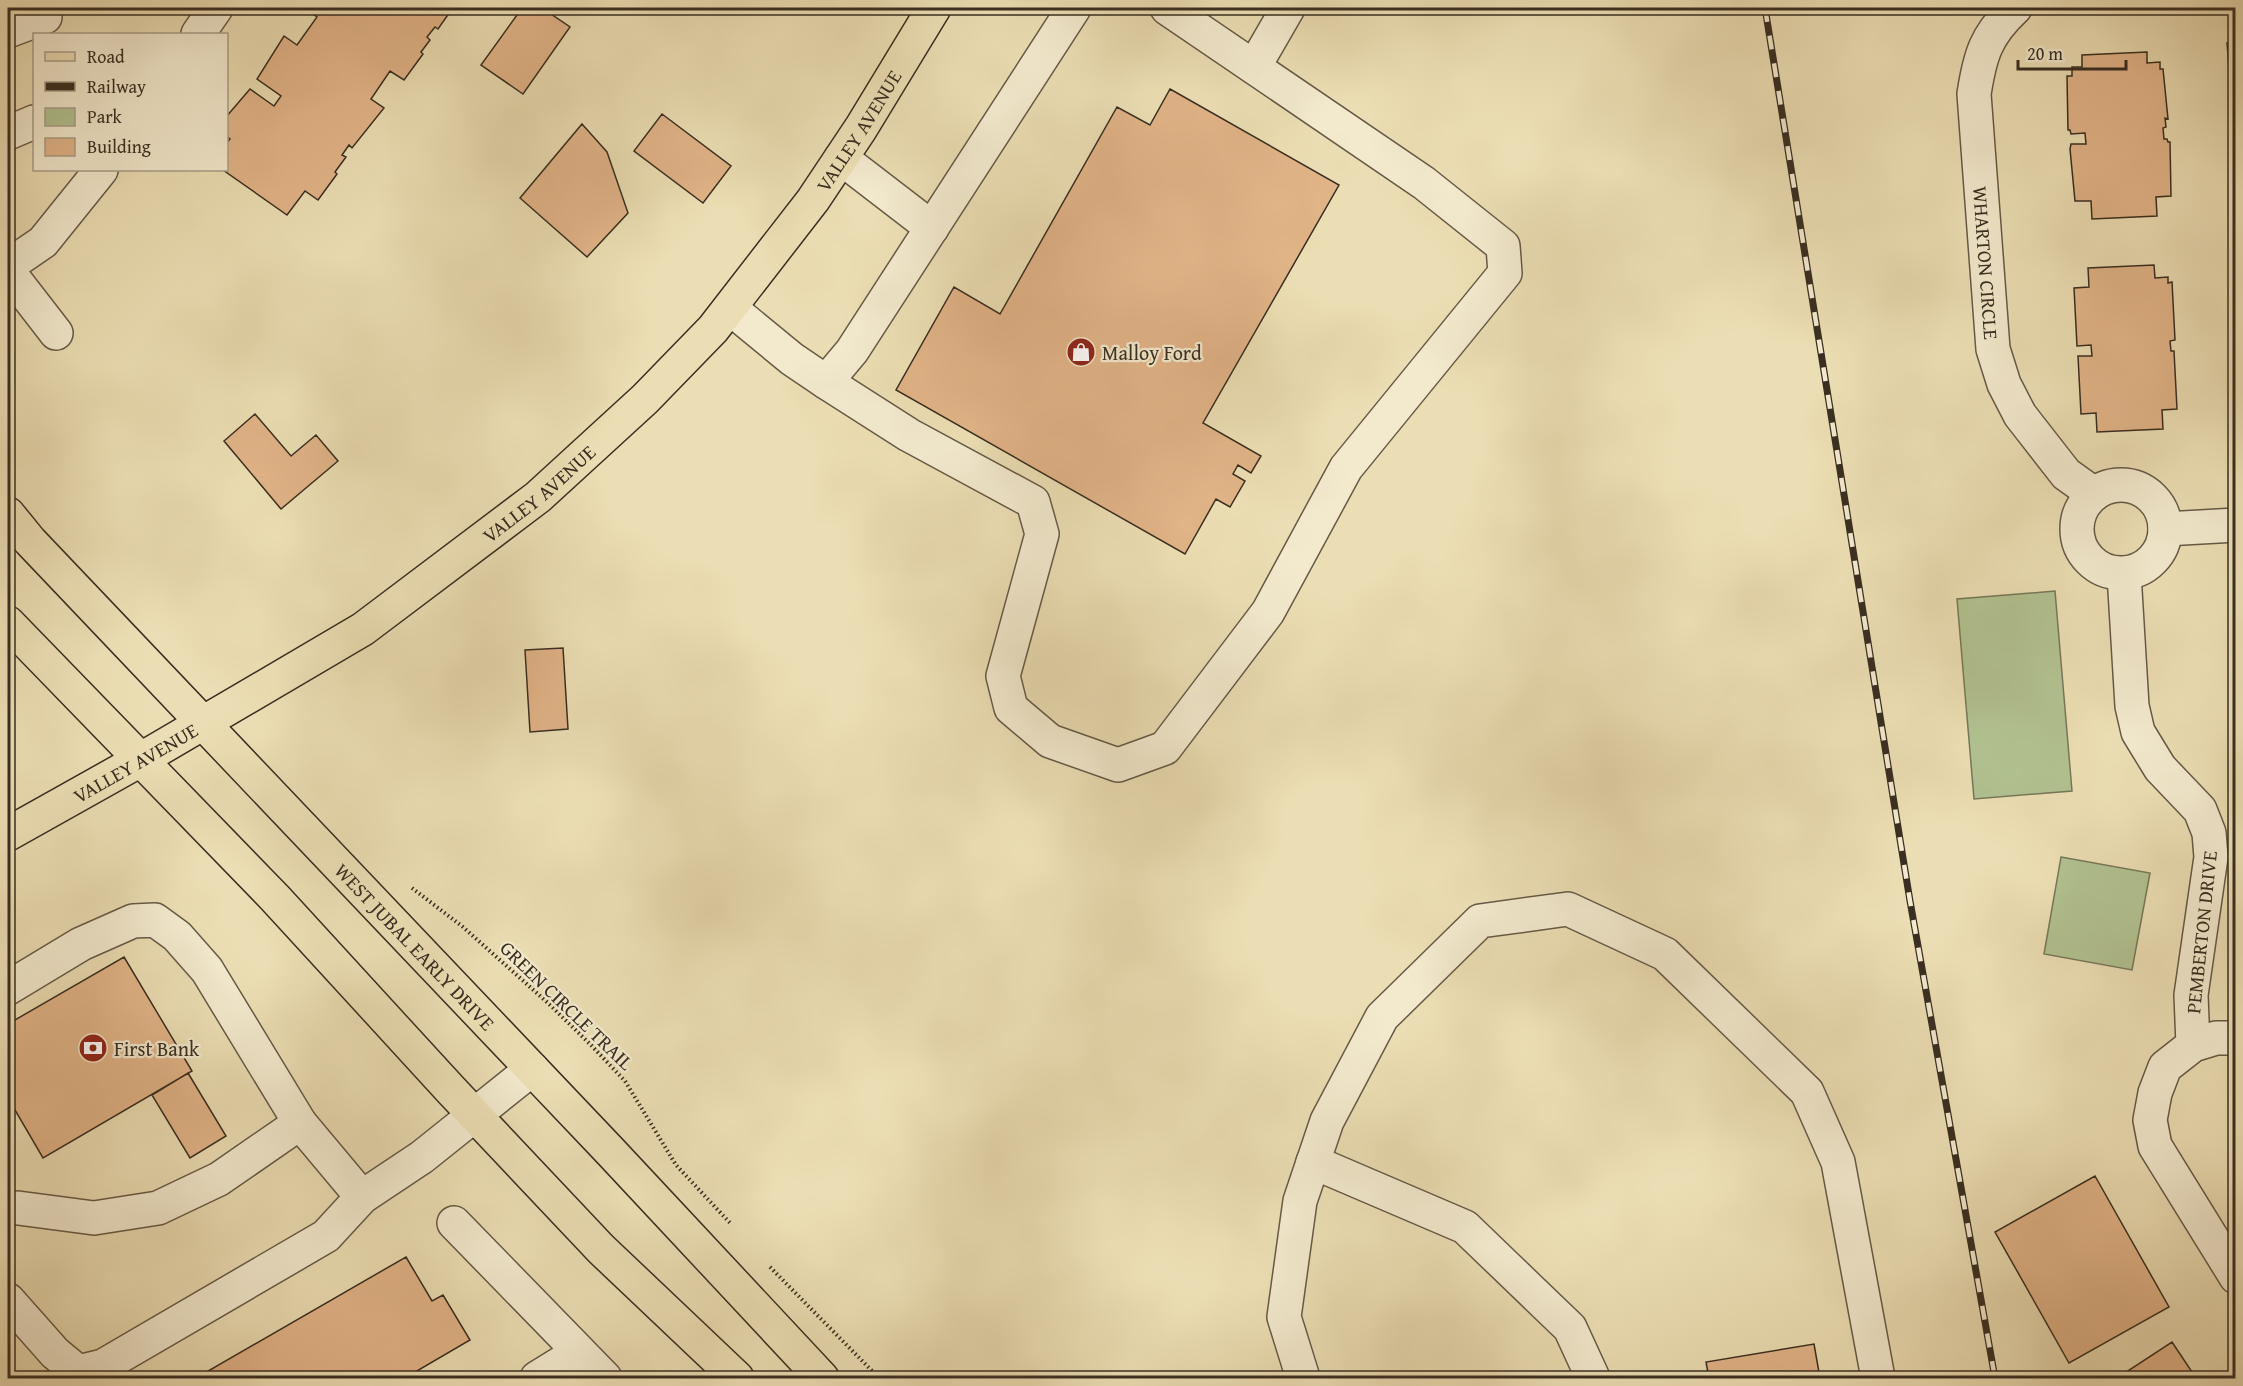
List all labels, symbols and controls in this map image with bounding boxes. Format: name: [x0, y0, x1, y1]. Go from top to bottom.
legend: [33, 33, 228, 171]
scale bar: [2018, 33, 2126, 71]
text: 20 m: [2027, 40, 2063, 67]
text: Road: [87, 43, 125, 70]
street label: VALLEY AVENUE: [808, 64, 908, 197]
text: Railway: [87, 73, 146, 100]
text: Park: [87, 103, 123, 130]
text: Building: [87, 133, 151, 160]
street label: WHARTON CIRCLE: [1966, 185, 2007, 341]
shop icon: Malloy Ford: [1065, 336, 1097, 368]
place label: Malloy Ford: [1102, 338, 1202, 367]
street label: VALLEY AVENUE: [476, 437, 601, 549]
street label: VALLEY AVENUE: [67, 715, 203, 809]
street label: PEMBERTON DRIVE: [2178, 849, 2224, 1015]
street label: WEST JUBAL EARLY DRIVE: [329, 856, 502, 1036]
street label: GREEN CIRCLE TRAIL: [494, 934, 640, 1077]
bank icon: First Bank: [77, 1032, 109, 1064]
place label: First Bank: [114, 1034, 200, 1063]

